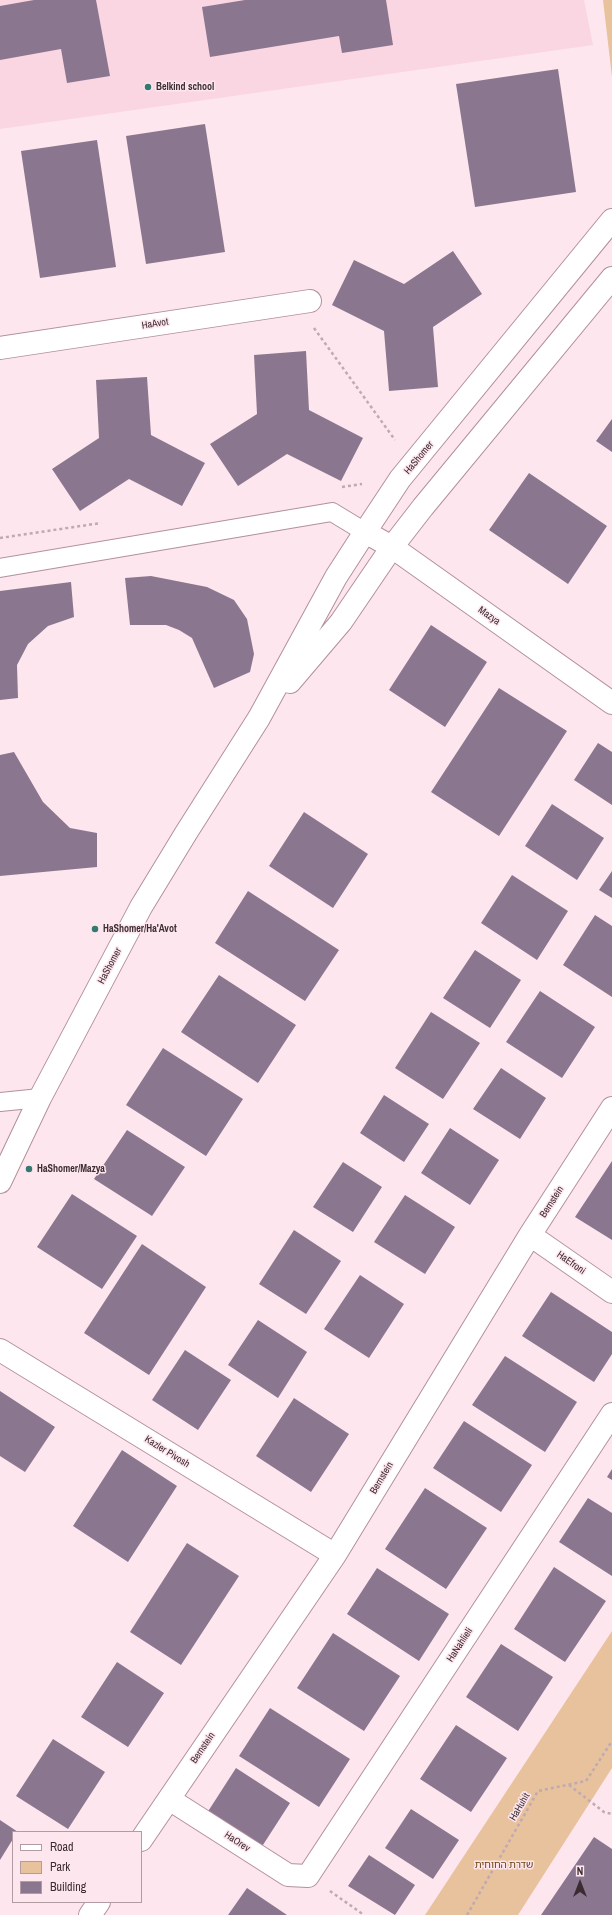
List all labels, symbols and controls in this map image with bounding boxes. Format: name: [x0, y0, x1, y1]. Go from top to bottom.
place label: Belkind school: [156, 81, 214, 93]
marker: Belkind school: [143, 82, 153, 92]
street label: HaAvot: [141, 316, 169, 332]
street label: HaShomer: [402, 439, 436, 477]
street label: Mazya: [476, 604, 502, 628]
place label: HaShomer/Ha'Avot: [103, 923, 177, 935]
marker: HaShomer/Ha'Avot: [90, 924, 100, 934]
street label: HaShomer: [96, 946, 124, 986]
place label: HaShomer/Mazya: [37, 1163, 105, 1175]
marker: HaShomer/Mazya: [24, 1164, 34, 1174]
street label: Bernstein: [537, 1184, 567, 1220]
street label: HaEfroni: [554, 1249, 588, 1277]
street label: Kazler Pivosh: [142, 1434, 192, 1470]
street label: Bernstein: [368, 1460, 396, 1496]
street label: HaNahlieli: [445, 1626, 475, 1664]
street label: Bernstein: [188, 1730, 218, 1766]
street label: HaHuhit: [507, 1791, 533, 1823]
street label: HaOrev: [222, 1829, 252, 1855]
legend: [12, 1831, 142, 1903]
text: Road: [50, 1839, 74, 1855]
text: Park: [50, 1859, 70, 1875]
park label: שדרת החוחית: [475, 1859, 533, 1871]
north arrow: [560, 1863, 600, 1903]
text: N: [577, 1864, 583, 1878]
text: Building: [50, 1879, 86, 1895]

